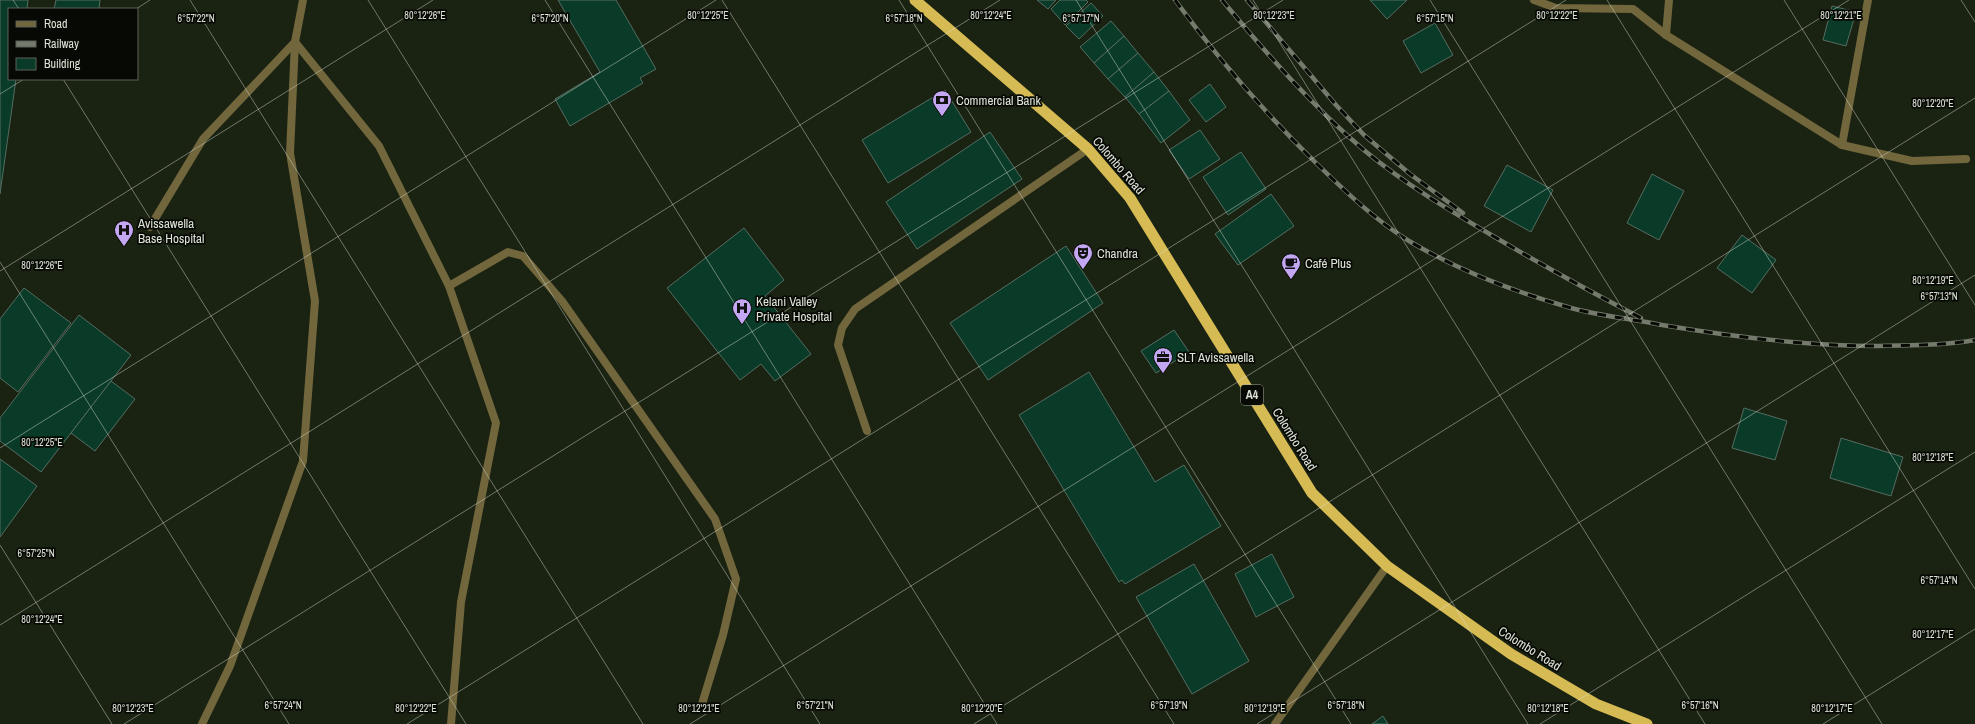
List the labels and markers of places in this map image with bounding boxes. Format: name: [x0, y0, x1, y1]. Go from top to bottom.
bank icon: Commercial Bank: [931, 89, 953, 117]
place label: Commercial Bank: [956, 92, 1041, 109]
place label: Avissawella Base Hospital: [137, 215, 204, 247]
hospital icon: Avissawella Base Hospital: [113, 219, 135, 247]
theatre icon: Chandra: [1072, 242, 1094, 270]
place label: Chandra: [1097, 245, 1138, 262]
cafe icon: Café Plus: [1280, 252, 1302, 280]
place label: Café Plus: [1305, 255, 1351, 272]
place label: Kelani Valley Private Hospital: [756, 293, 832, 325]
hospital icon: Kelani Valley Private Hospital: [731, 297, 753, 325]
office icon: SLT Avissawella: [1152, 346, 1174, 374]
place label: SLT Avissawella: [1177, 349, 1254, 366]

